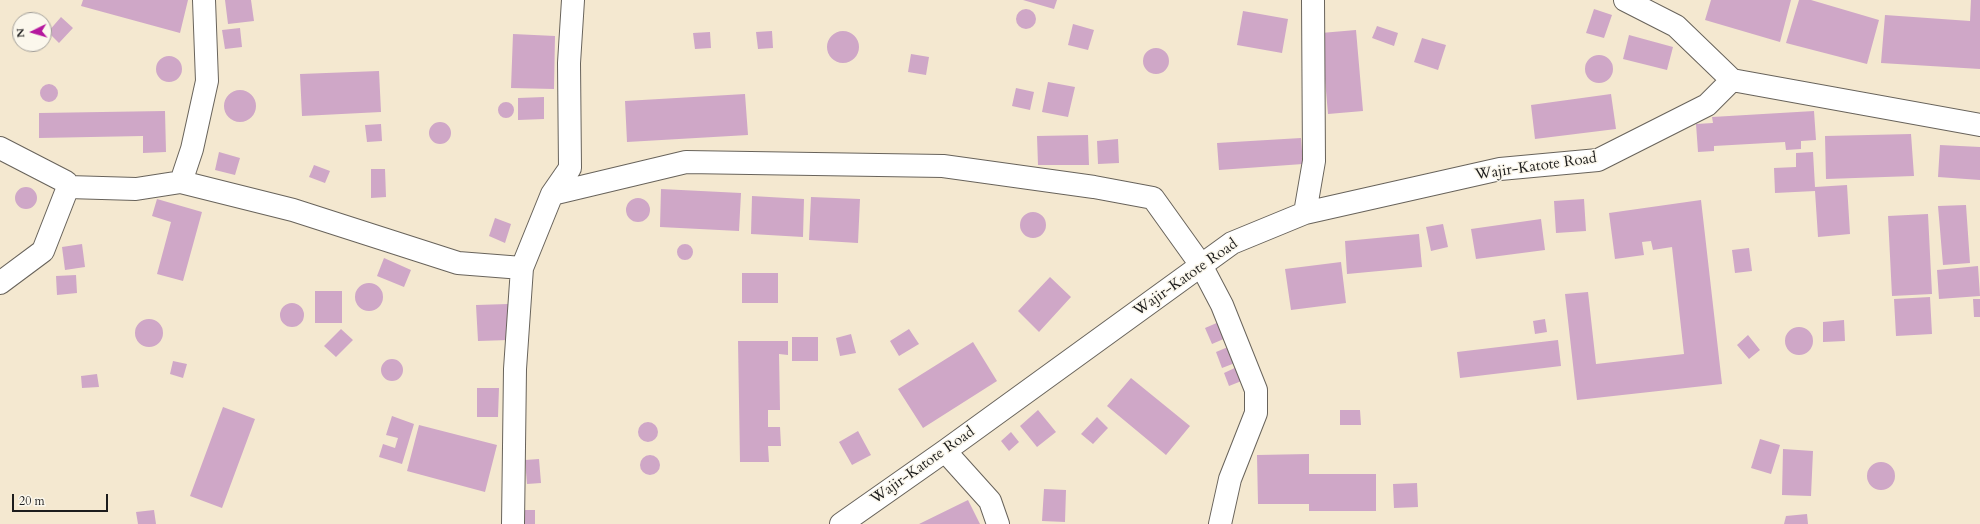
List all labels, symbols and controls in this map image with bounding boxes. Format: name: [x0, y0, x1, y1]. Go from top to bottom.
north arrow: [12, 12, 52, 52]
text: N: [13, 28, 28, 38]
street label: Wajir-Katote Road: [1474, 150, 1598, 184]
street label: Wajir-Katote Road: [1131, 235, 1241, 321]
street label: Wajir-Katote Road: [868, 423, 978, 509]
scale bar: [14, 486, 110, 512]
text: 20 m: [19, 493, 45, 509]

